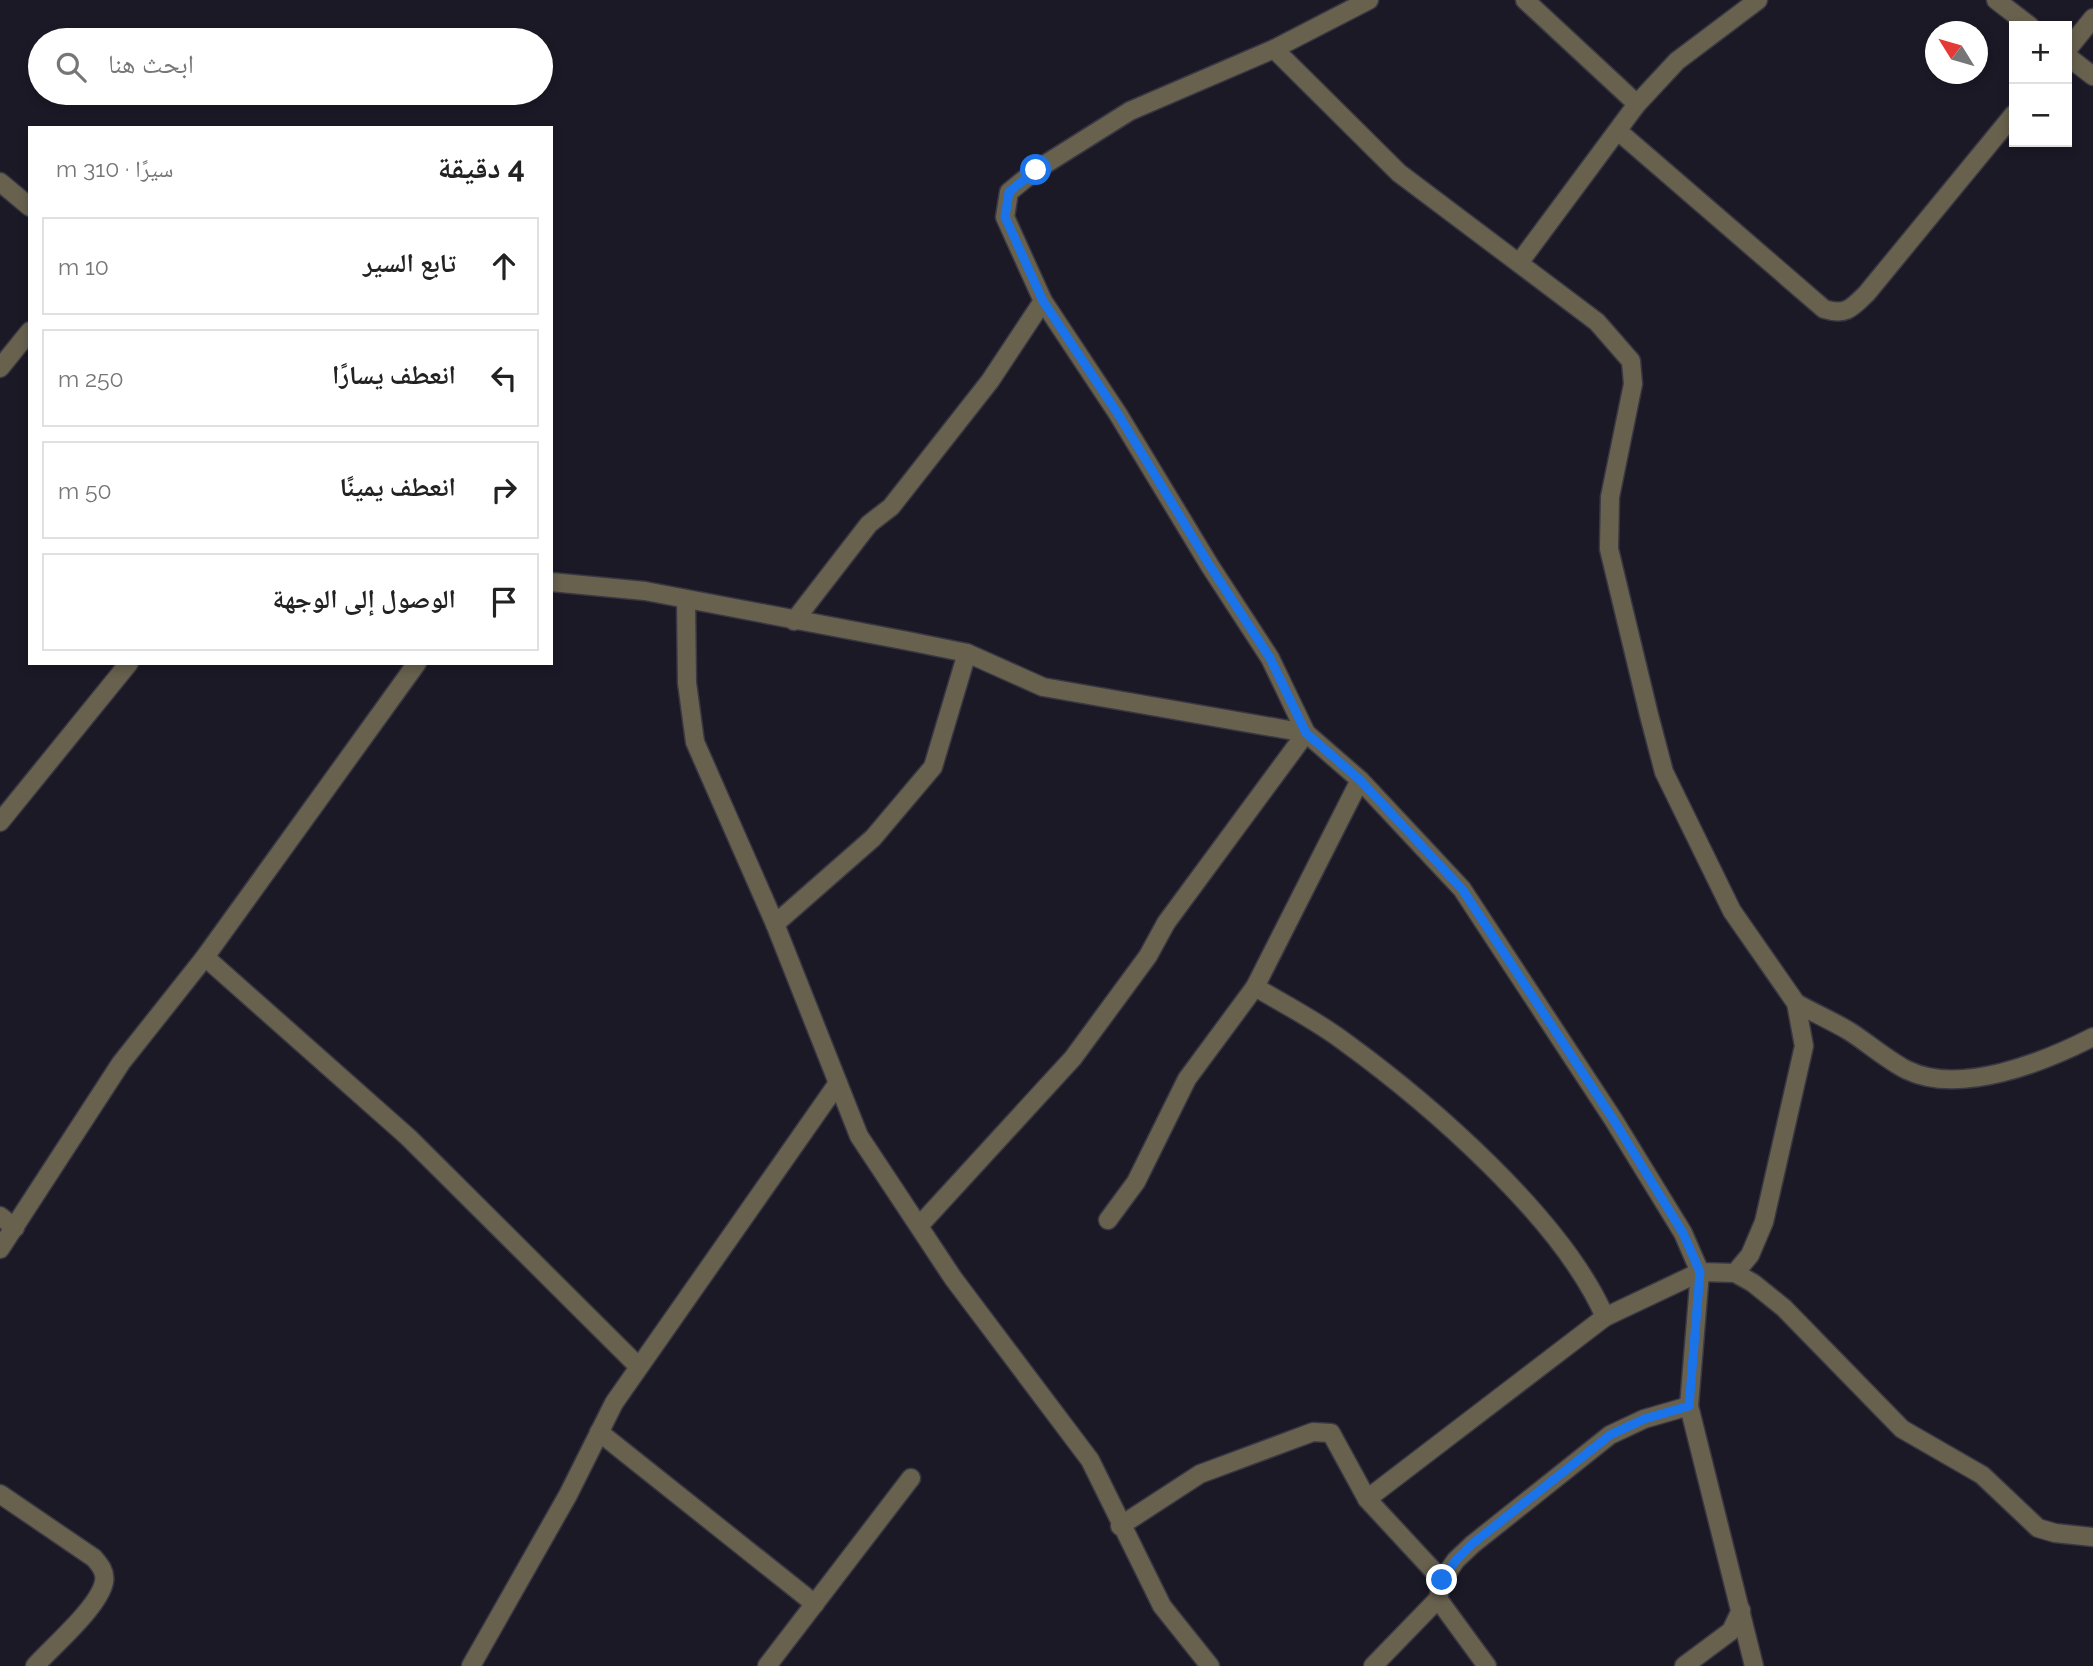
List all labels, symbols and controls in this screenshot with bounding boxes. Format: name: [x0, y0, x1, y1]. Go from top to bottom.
north arrow: [1925, 21, 1988, 84]
map controls: [2009, 21, 2072, 147]
button: +: [2009, 21, 2072, 84]
search box: [28, 28, 553, 105]
icon: search: [52, 48, 90, 86]
text: ابحث هنا: [108, 49, 194, 79]
button: −: [2009, 84, 2072, 147]
text: 4 دقيقة: [438, 150, 525, 185]
route start: [1020, 154, 1051, 185]
text: سيرًا · 310 m: [56, 155, 173, 182]
icon: ahead: [485, 247, 523, 285]
text: تابع السير: [363, 248, 456, 278]
text: 10 m: [58, 253, 109, 280]
icon: left: [485, 359, 523, 397]
text: انعطف يسارًا: [332, 360, 456, 390]
text: 250 m: [58, 365, 124, 392]
icon: right: [485, 471, 523, 509]
text: انعطف يمينًا: [339, 472, 456, 502]
text: 50 m: [58, 477, 112, 504]
icon: arrive: [485, 583, 523, 621]
text: الوصول إلى الوجهة: [273, 584, 456, 614]
route end: [1426, 1564, 1457, 1595]

